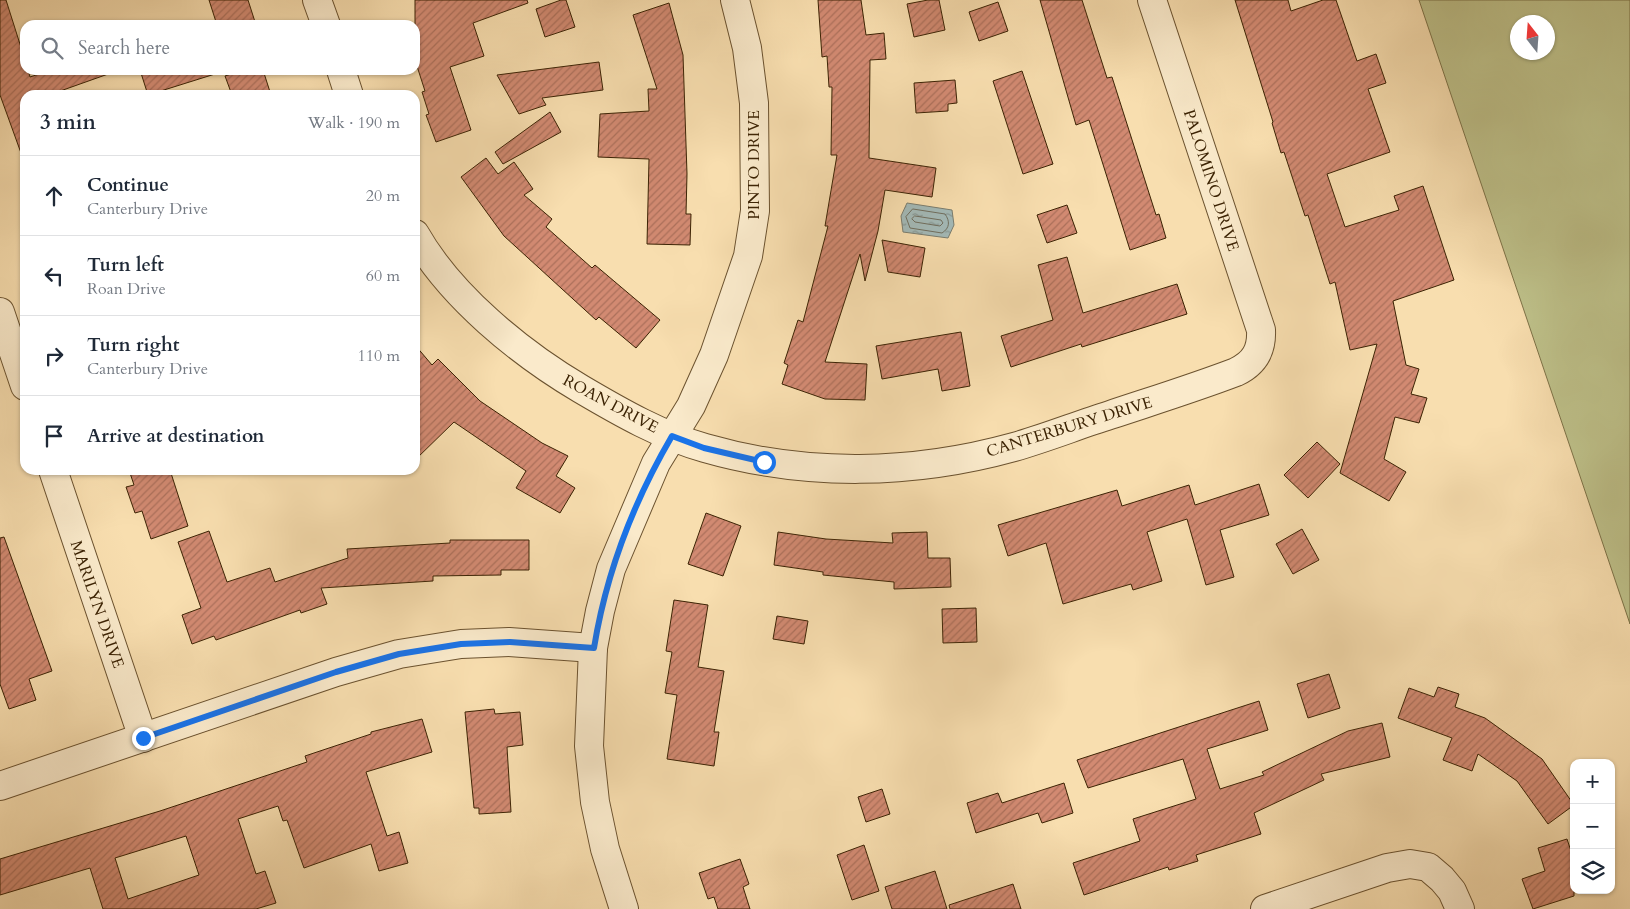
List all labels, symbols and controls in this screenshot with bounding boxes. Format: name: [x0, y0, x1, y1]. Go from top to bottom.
north arrow: [1510, 15, 1555, 60]
search box: [20, 20, 420, 75]
icon: search: [38, 34, 66, 62]
text: Search here: [78, 35, 170, 61]
street label: PALOMINO DRIVE: [1178, 107, 1244, 254]
text: 3 min: [40, 108, 96, 137]
street label: PINTO DRIVE: [743, 110, 765, 220]
text: Walk · 190 m: [308, 112, 400, 134]
text: Continue: [87, 172, 169, 198]
icon: ahead: [40, 182, 68, 210]
text: 20 m: [366, 185, 400, 207]
text: Canterbury Drive: [87, 198, 208, 220]
text: Turn left: [87, 252, 164, 278]
icon: left: [40, 262, 68, 290]
text: 60 m: [366, 265, 400, 287]
text: Roan Drive: [87, 278, 166, 300]
text: Turn right: [87, 332, 179, 358]
icon: right: [40, 342, 68, 370]
text: 110 m: [358, 345, 400, 367]
text: Canterbury Drive: [87, 358, 208, 380]
street label: ROAN DRIVE: [559, 369, 662, 438]
street label: CANTERBURY DRIVE: [984, 391, 1155, 463]
icon: arrive: [40, 422, 68, 450]
text: Arrive at destination: [87, 423, 264, 449]
route start: [753, 451, 776, 474]
street label: MARILYN DRIVE: [65, 538, 129, 671]
route end: [132, 727, 155, 750]
map controls: [1570, 759, 1615, 894]
button: +: [1570, 759, 1615, 804]
button: −: [1570, 804, 1615, 849]
button: layers: [1570, 849, 1615, 894]

